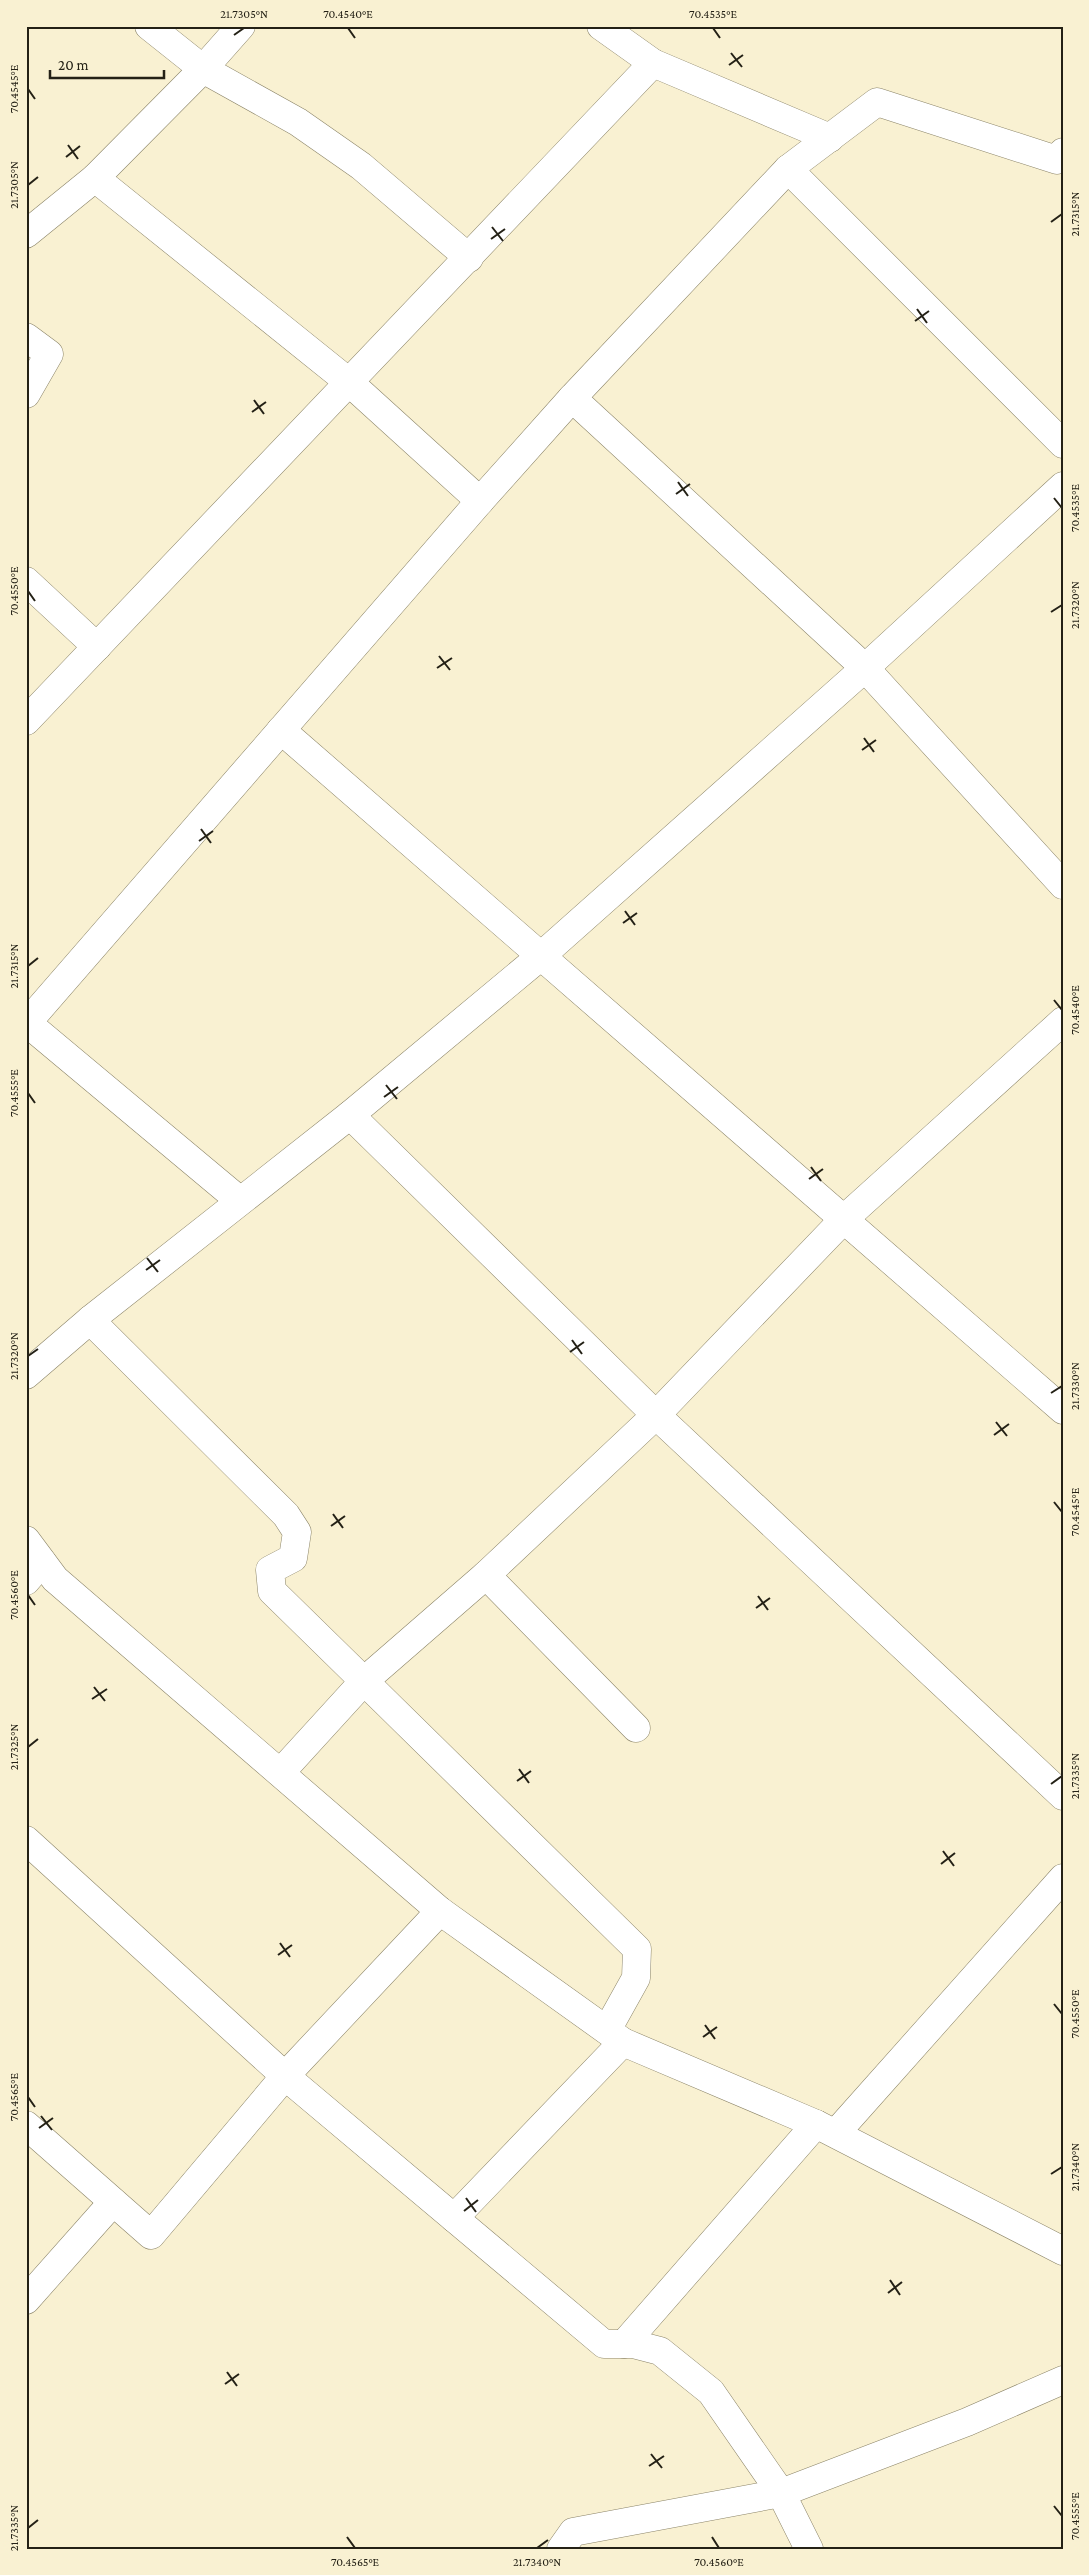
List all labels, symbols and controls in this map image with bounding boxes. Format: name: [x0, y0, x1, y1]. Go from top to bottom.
text: 21.7305°N: [220, 7, 268, 21]
text: 70.4540°E: [323, 7, 373, 21]
text: 70.4535°E: [689, 7, 737, 21]
scale bar: [50, 48, 164, 80]
text: 20 m: [58, 57, 89, 73]
text: 70.4545°E: [7, 64, 21, 113]
text: 21.7305°N: [7, 161, 21, 209]
text: 21.7315°N: [1068, 191, 1082, 236]
text: 70.4535°E: [1068, 484, 1082, 532]
text: 70.4550°E: [7, 566, 21, 616]
text: 21.7320°N: [1068, 581, 1082, 629]
text: 21.7315°N: [7, 943, 21, 988]
text: 70.4540°E: [1068, 985, 1082, 1035]
text: 70.4555°E: [7, 1069, 21, 1117]
text: 21.7320°N: [7, 1332, 21, 1380]
text: 21.7330°N: [1068, 1362, 1082, 1410]
text: 70.4545°E: [1068, 1487, 1082, 1536]
text: 70.4560°E: [7, 1570, 21, 1620]
text: 21.7325°N: [7, 1724, 21, 1770]
text: 21.7335°N: [1068, 1753, 1082, 1799]
text: 70.4550°E: [1068, 1989, 1082, 2039]
text: 70.4565°E: [7, 2072, 21, 2121]
text: 21.7340°N: [1068, 2143, 1082, 2191]
text: 70.4555°E: [1068, 2492, 1082, 2540]
text: 21.7335°N: [7, 2505, 21, 2551]
text: 70.4565°E: [331, 2555, 380, 2569]
text: 21.7340°N: [513, 2555, 561, 2569]
text: 70.4560°E: [694, 2555, 744, 2569]

